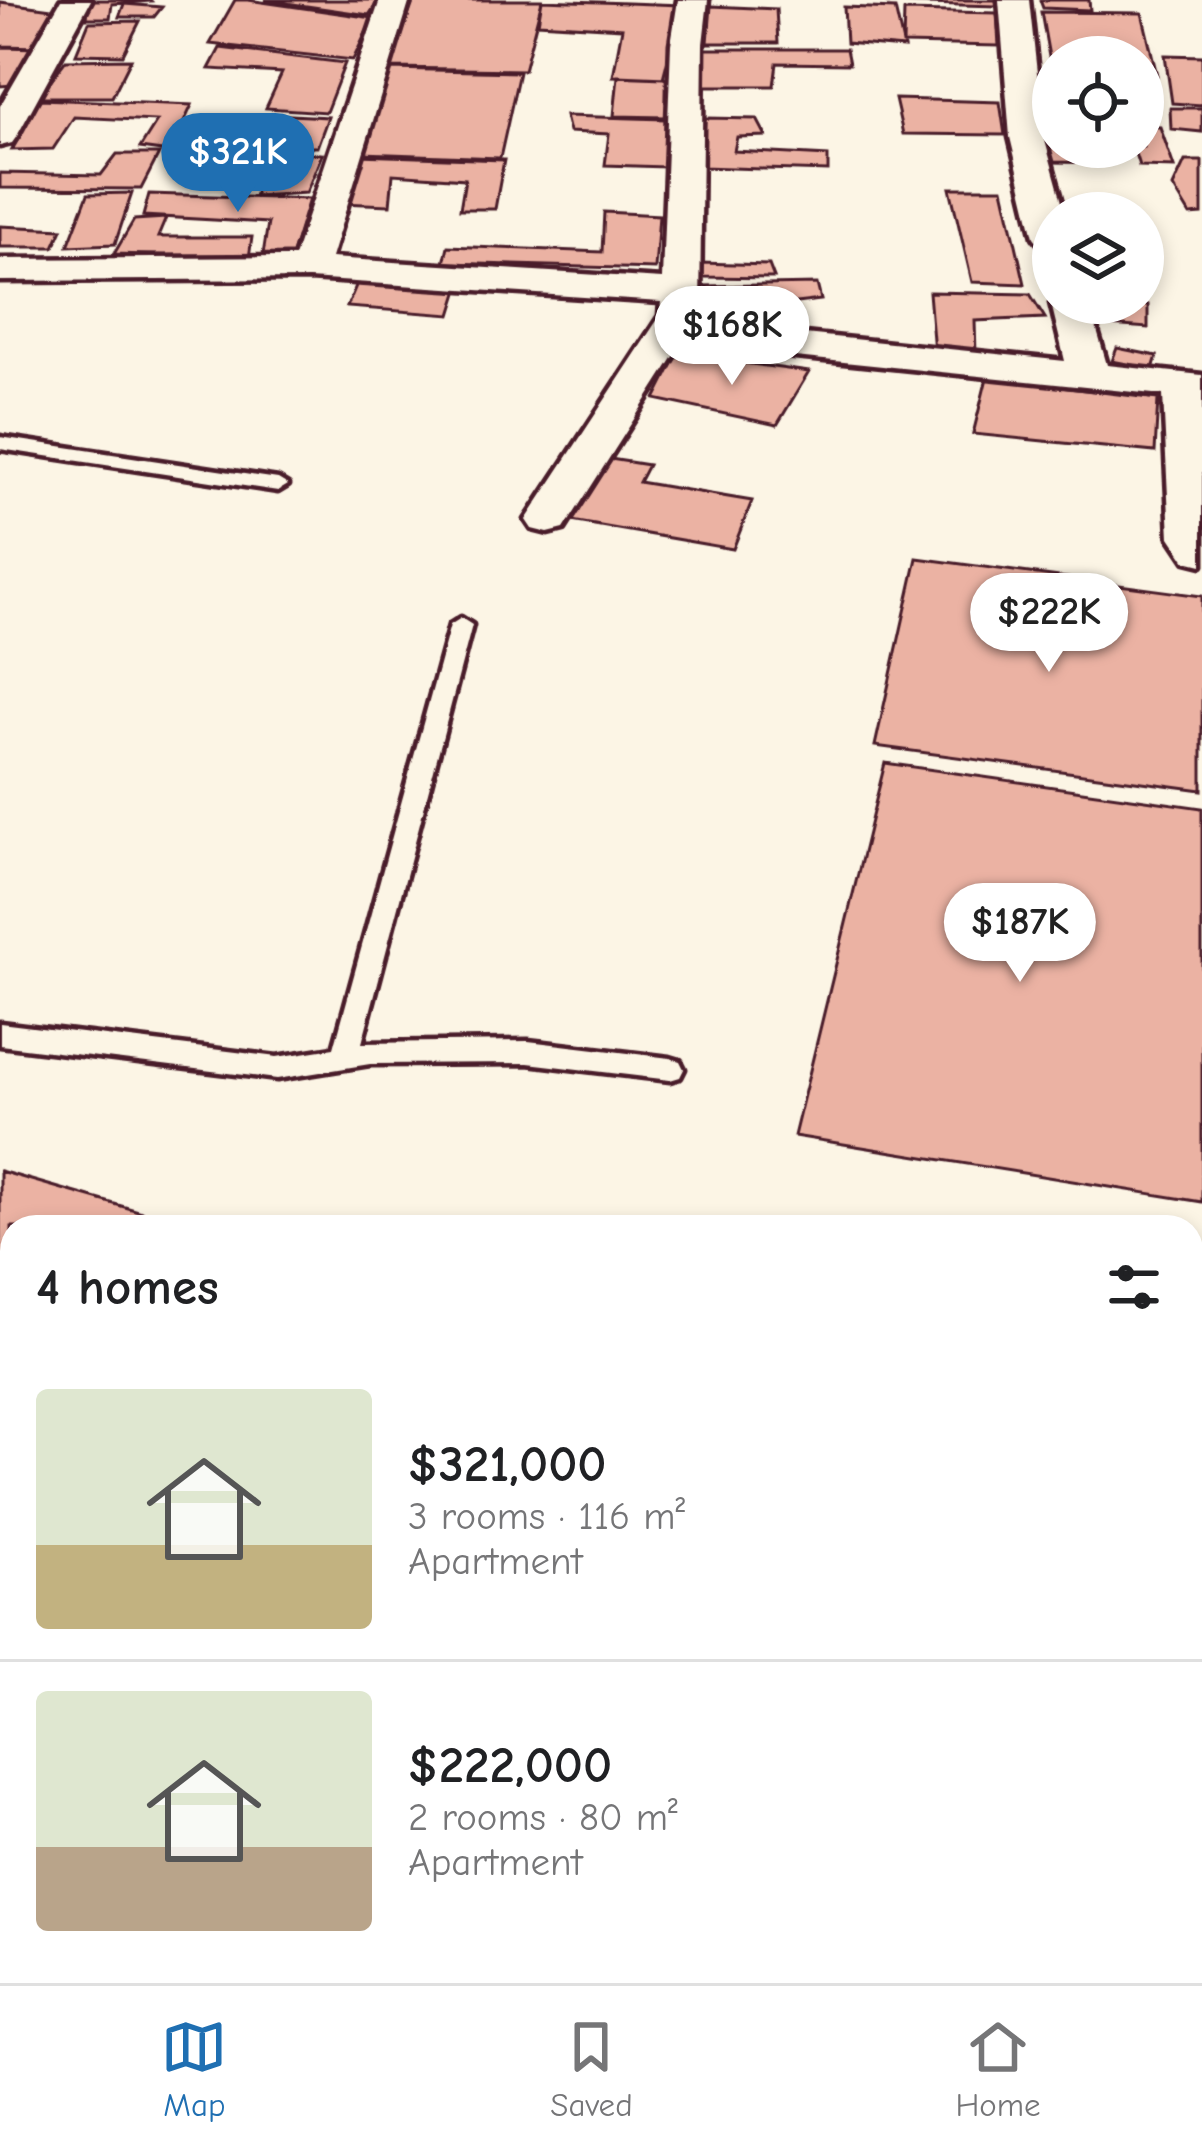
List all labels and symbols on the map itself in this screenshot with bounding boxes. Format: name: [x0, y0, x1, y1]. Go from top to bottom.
pin: $321K: [154, 113, 322, 215]
pin: $168K: [648, 286, 816, 388]
pin: $222K: [965, 573, 1133, 675]
pin: $187K: [936, 883, 1104, 985]

